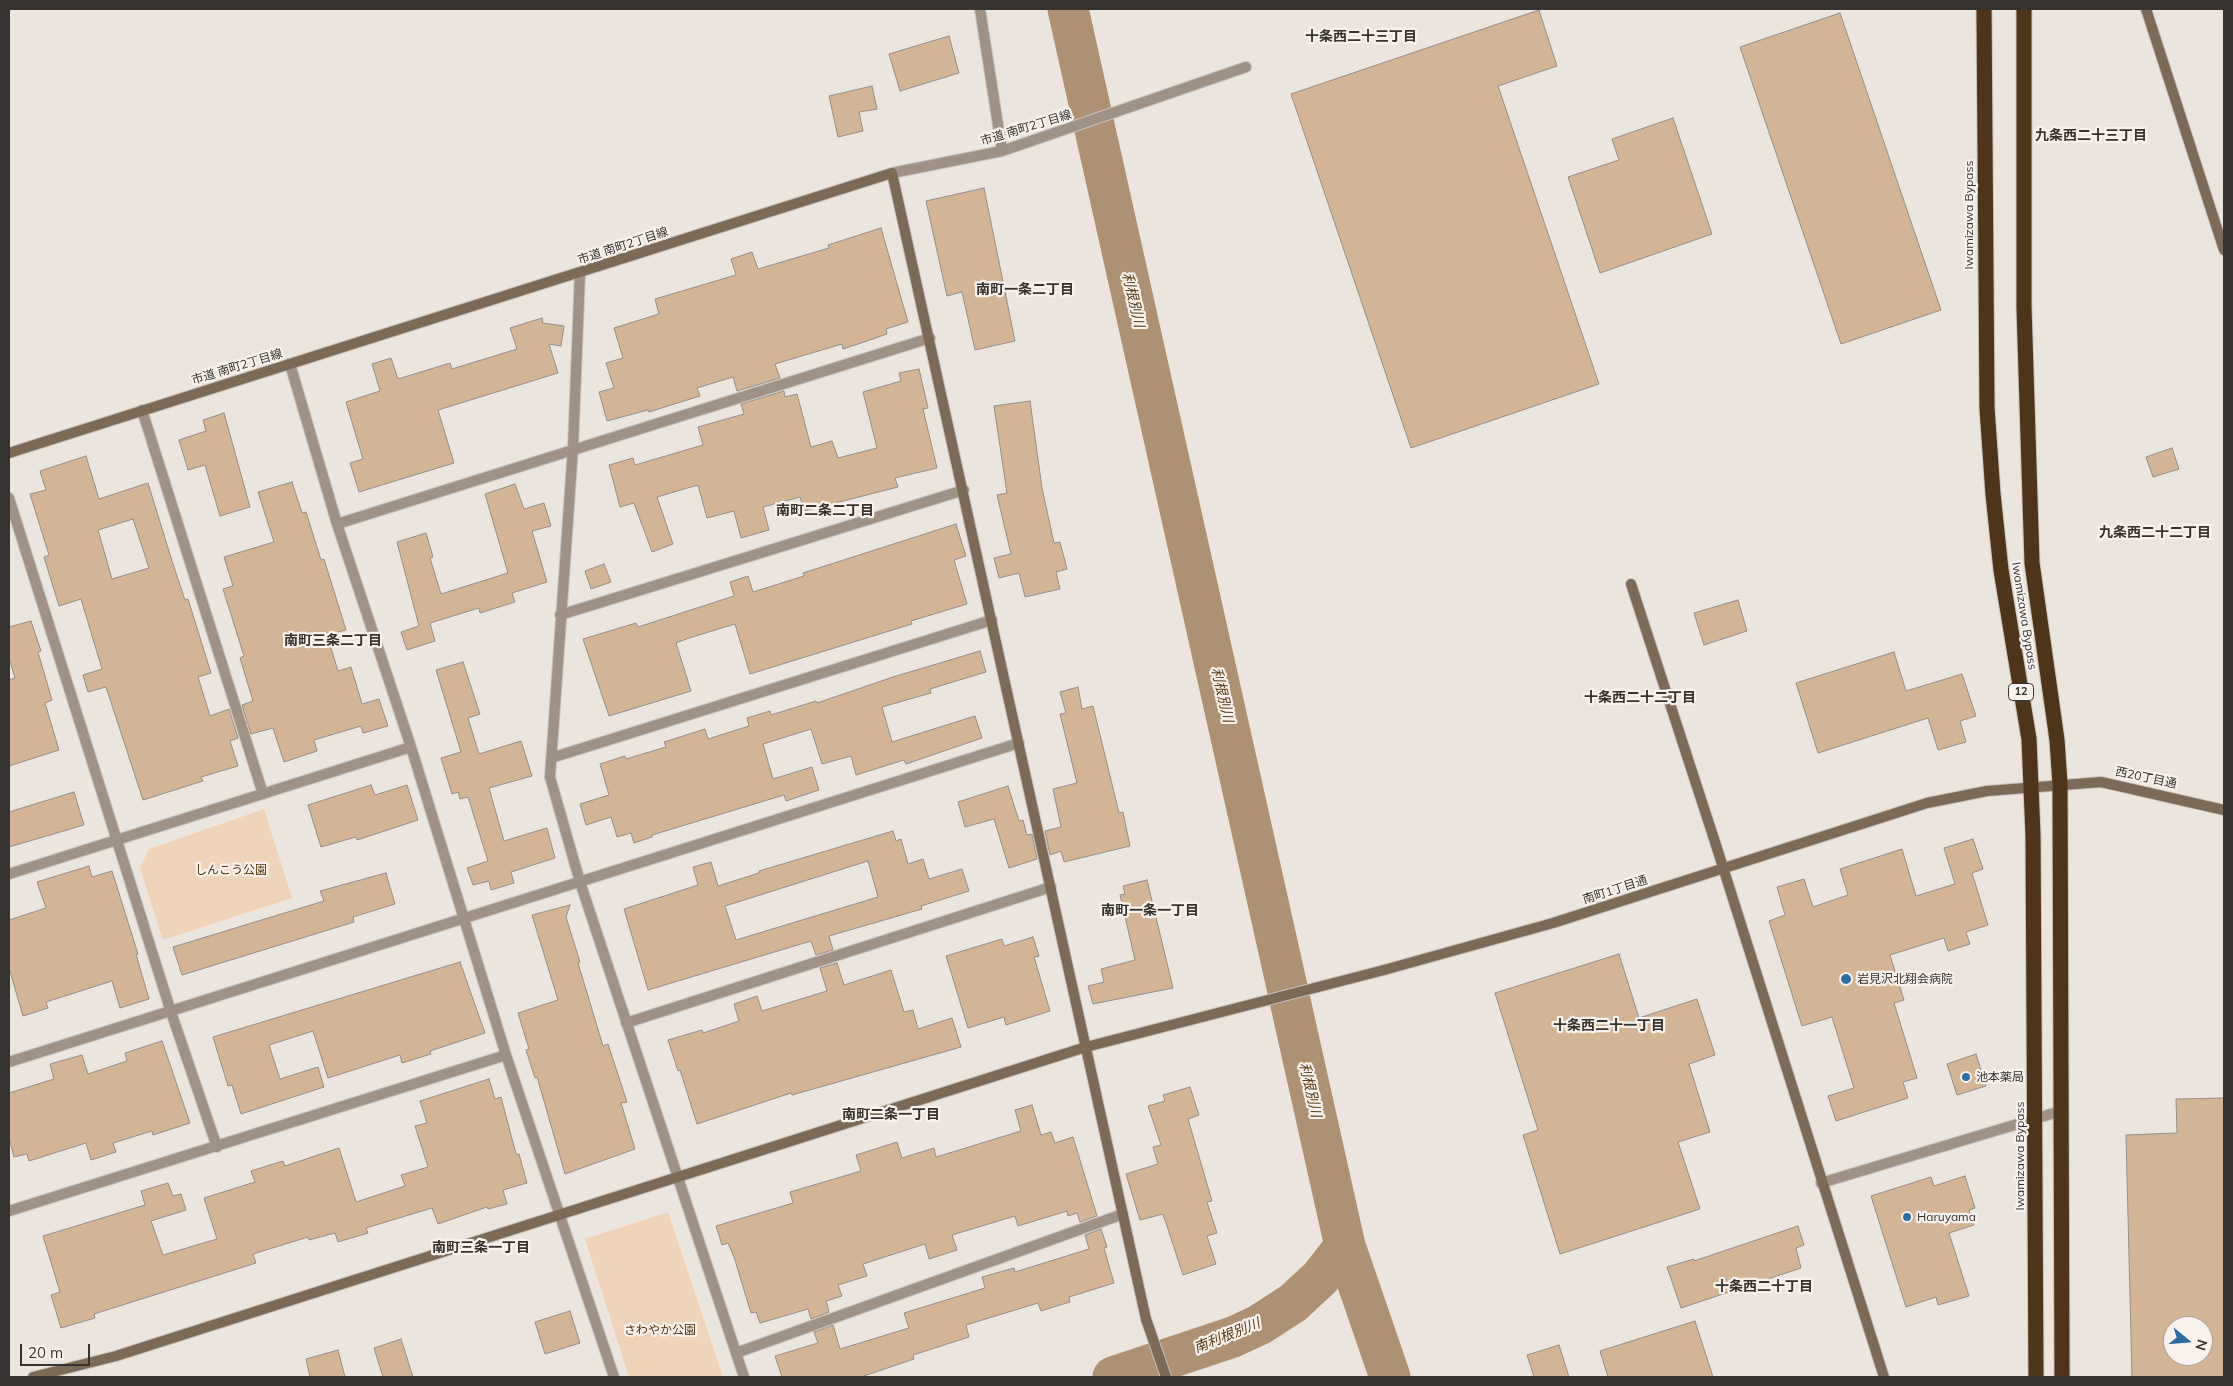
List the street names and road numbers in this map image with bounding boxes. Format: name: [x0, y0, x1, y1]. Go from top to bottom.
street label: 市道 南町2丁目線: [979, 107, 1073, 149]
street label: Iwamizawa Bypass: [1962, 161, 1976, 269]
street label: 市道 南町2丁目線: [576, 225, 670, 267]
street label: 市道 南町2丁目線: [190, 346, 284, 388]
street label: Iwamizawa Bypass: [2008, 561, 2040, 671]
road number: 12: [2008, 684, 2034, 700]
street label: 西20丁目通: [2114, 764, 2178, 792]
street label: 南町1丁目通: [1581, 873, 1649, 907]
street label: Iwamizawa Bypass: [2013, 1102, 2027, 1210]

